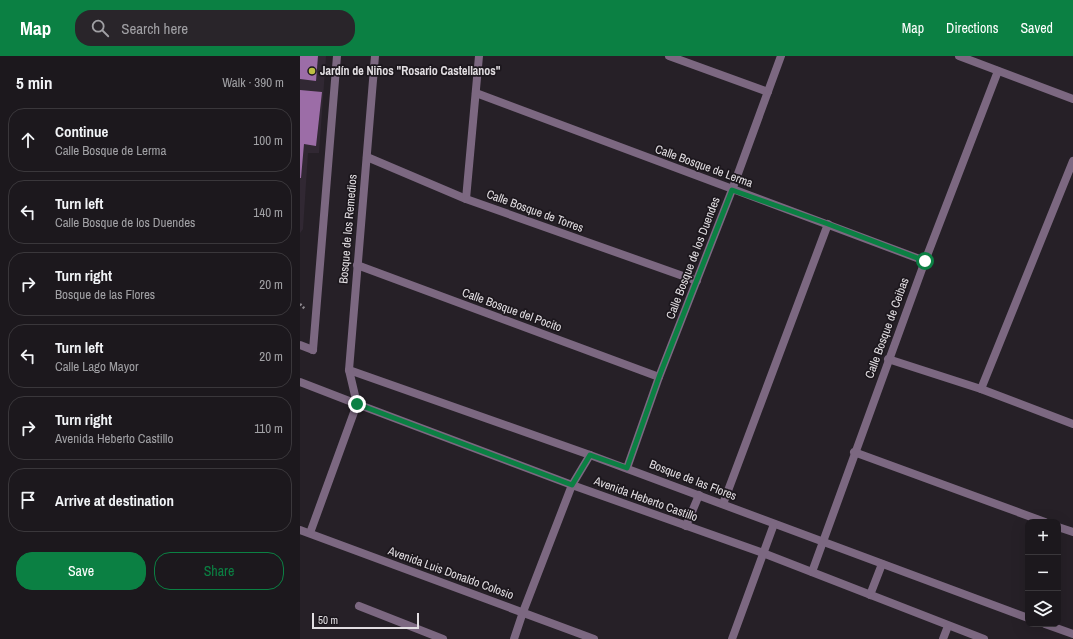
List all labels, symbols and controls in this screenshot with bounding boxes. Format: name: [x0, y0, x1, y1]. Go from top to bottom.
search box: [75, 10, 355, 46]
text: Map: [20, 15, 51, 41]
icon: search: [89, 17, 111, 39]
text: Search here: [121, 18, 188, 39]
text: Map: [902, 19, 924, 37]
text: Directions: [946, 19, 998, 37]
text: Saved: [1020, 19, 1053, 37]
place label: Jardín de Niños "Rosario Castellanos": [320, 63, 501, 79]
marker: Jardín de Niños "Rosario Castellanos": [307, 66, 317, 76]
text: 5 min: [16, 71, 52, 94]
text: Walk · 390 m: [222, 74, 284, 91]
text: Continue: [55, 121, 108, 142]
icon: ahead: [17, 129, 39, 151]
text: 100 m: [253, 132, 283, 149]
street label: Calle Bosque de Lerma: [653, 141, 756, 191]
text: Calle Bosque de Lerma: [55, 142, 166, 159]
street label: Bosque de los Remedios: [335, 173, 361, 284]
street label: Calle Bosque de Torres: [484, 186, 586, 236]
text: Turn left: [55, 193, 103, 214]
street label: Calle Bosque de los Duendes: [662, 195, 724, 321]
icon: left: [17, 201, 39, 223]
text: 140 m: [253, 204, 283, 221]
text: Calle Bosque de los Duendes: [55, 214, 195, 231]
route start: [916, 252, 934, 270]
text: Turn right: [55, 265, 112, 286]
icon: right: [17, 273, 39, 295]
street label: Calle Bosque de Ceibas: [861, 275, 913, 381]
text: 20 m: [259, 276, 283, 293]
street label: Calle Bosque del Pocito: [460, 285, 564, 335]
text: Bosque de las Flores: [55, 286, 155, 303]
text: Turn left: [55, 337, 103, 358]
icon: left: [17, 345, 39, 367]
text: 20 m: [259, 348, 283, 365]
text: Calle Lago Mayor: [55, 358, 139, 375]
route end: [348, 395, 366, 413]
text: Turn right: [55, 409, 112, 430]
icon: right: [17, 417, 39, 439]
text: 110 m: [254, 420, 283, 437]
text: Avenida Heberto Castillo: [55, 430, 173, 447]
street label: Bosque de las Flores: [647, 456, 739, 504]
street label: Avenida Heberto Castillo: [591, 472, 700, 525]
icon: arrive: [17, 489, 39, 511]
text: Arrive at destination: [55, 490, 174, 511]
map controls: [1025, 519, 1061, 627]
button: +: [1025, 519, 1061, 555]
street label: Avenida Luis Donaldo Colosio: [385, 542, 516, 603]
button: Save: [16, 552, 146, 590]
button: Share: [154, 552, 284, 590]
button: −: [1025, 555, 1061, 591]
button: layers: [1025, 591, 1061, 627]
scale bar: [312, 611, 419, 630]
text: 50 m: [318, 613, 338, 627]

